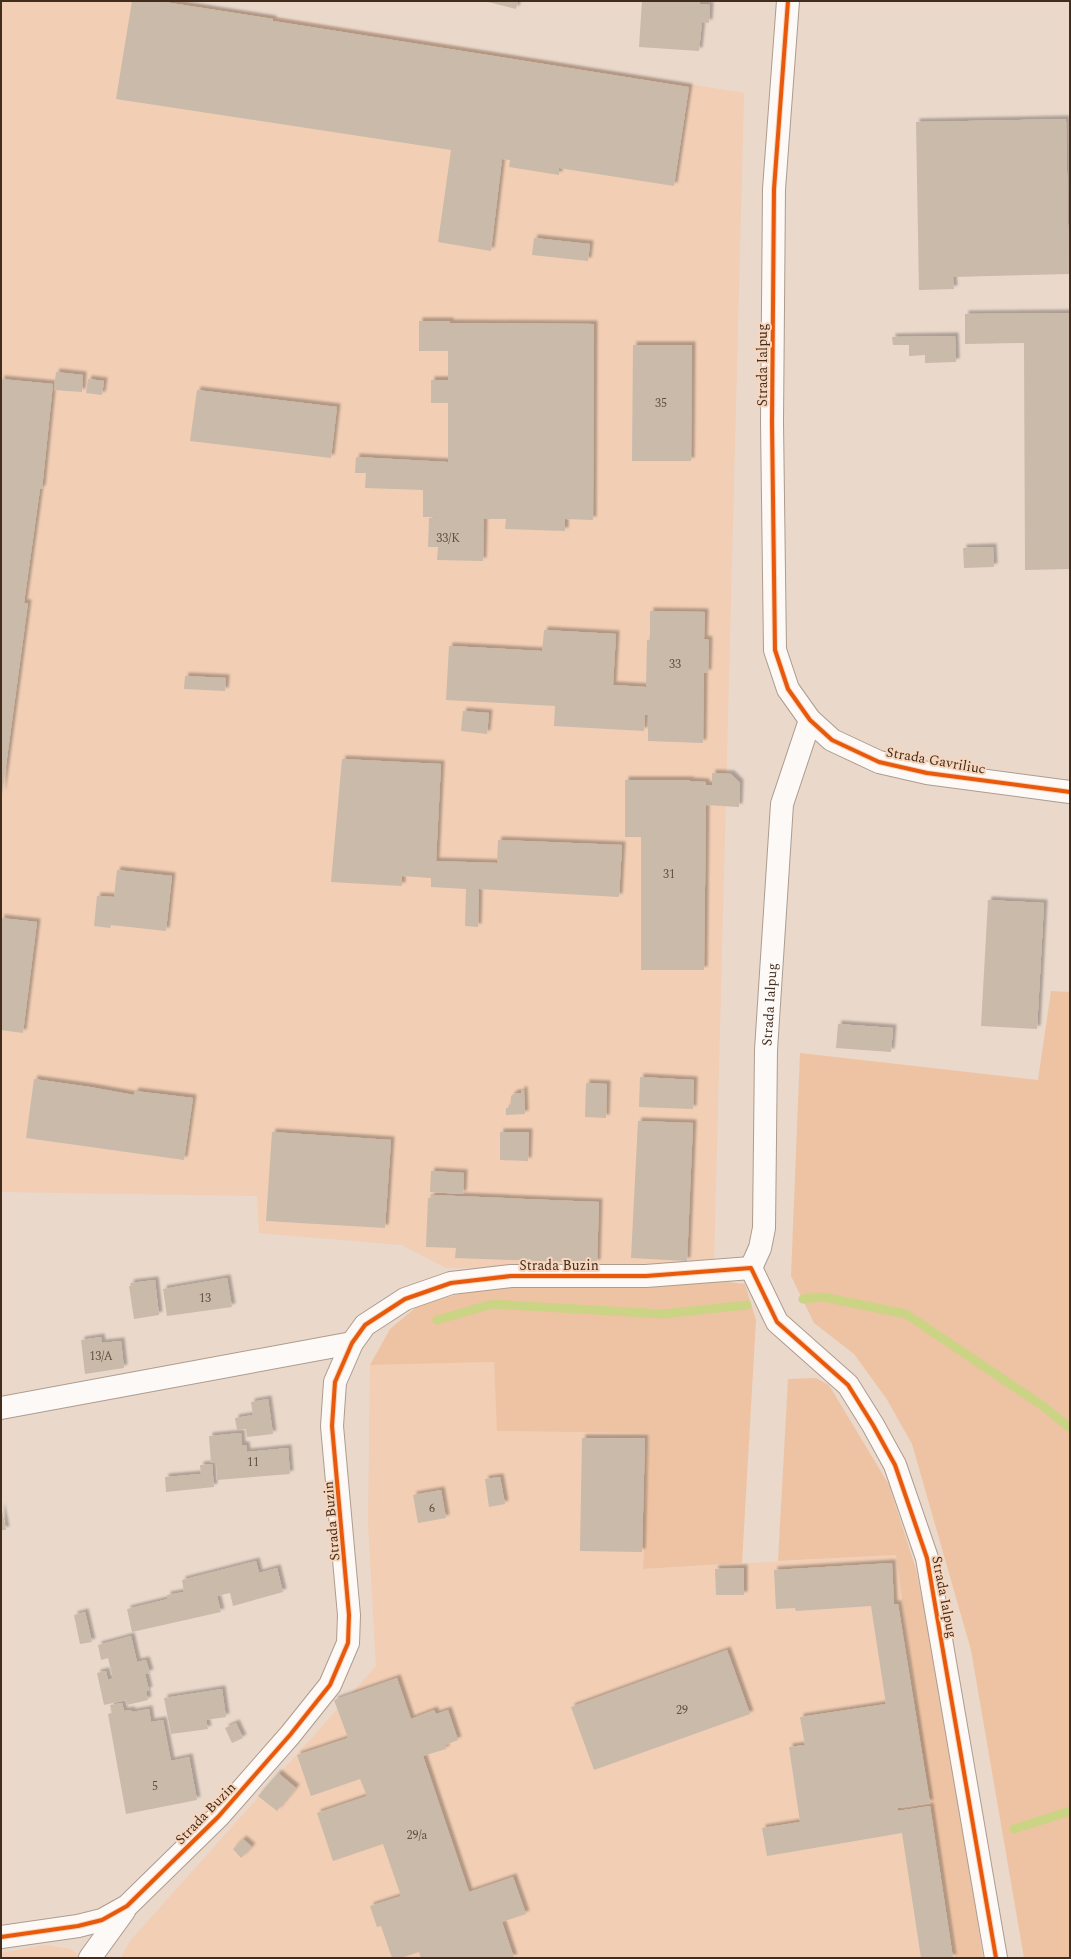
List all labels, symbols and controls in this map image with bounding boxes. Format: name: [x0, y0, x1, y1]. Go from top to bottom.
street label: Strada Ialpug: [752, 323, 773, 407]
house number: 35: [655, 394, 667, 413]
house number: 33/K: [436, 529, 460, 548]
house number: 33: [669, 655, 681, 674]
street label: Strada Gavriliuc: [885, 741, 988, 780]
house number: 31: [663, 865, 675, 884]
street label: Strada Ialpug: [756, 962, 783, 1047]
street label: Strada Buzin: [519, 1255, 599, 1276]
house number: 13: [199, 1289, 211, 1308]
house number: 13/A: [89, 1347, 113, 1366]
house number: 11: [247, 1453, 259, 1472]
street label: Strada Buzin: [318, 1480, 345, 1562]
house number: 6: [429, 1499, 435, 1518]
street label: Strada Ialpug: [926, 1554, 963, 1640]
house number: 29: [676, 1701, 688, 1720]
house number: 5: [152, 1777, 158, 1796]
street label: Strada Buzin: [170, 1777, 241, 1849]
house number: 29/a: [407, 1826, 428, 1845]

